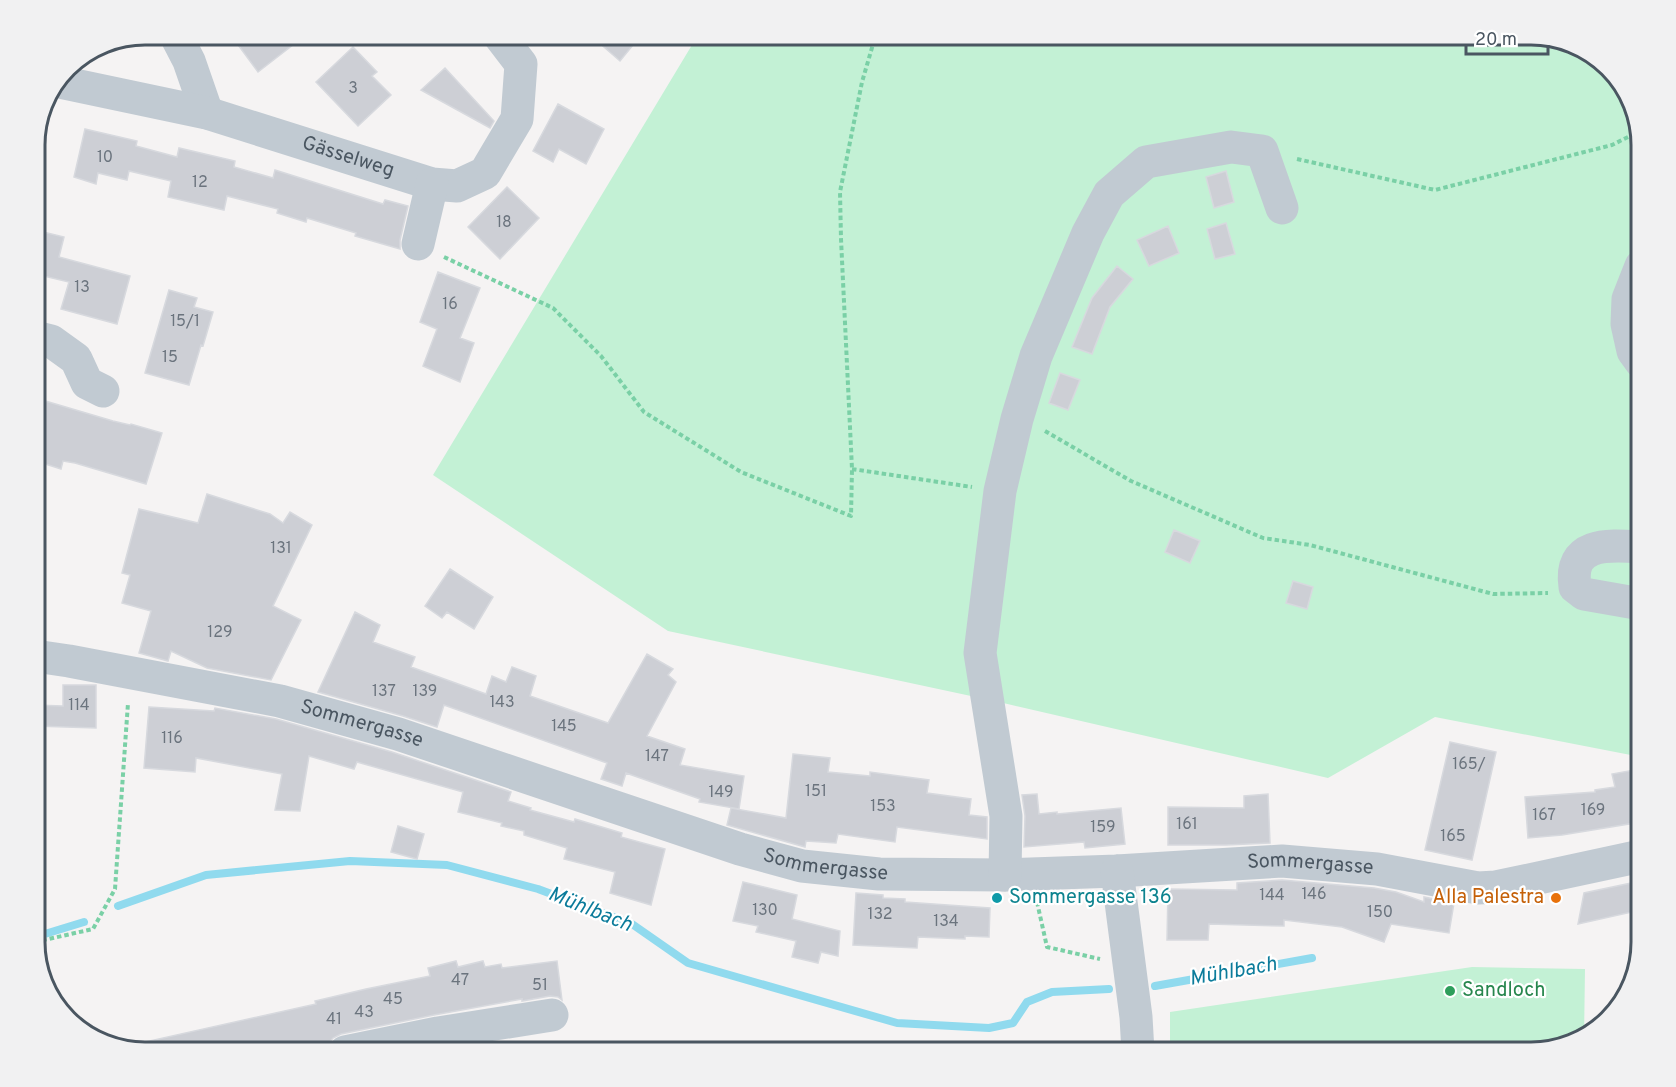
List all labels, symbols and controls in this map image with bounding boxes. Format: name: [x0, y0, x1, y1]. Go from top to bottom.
scale bar: [1466, 18, 1548, 56]
text: 20 m: [1475, 29, 1517, 52]
house number: 3: [348, 79, 358, 99]
street label: Gässelweg: [299, 131, 397, 184]
house number: 10: [97, 148, 113, 168]
house number: 12: [192, 173, 208, 193]
house number: 18: [496, 213, 512, 233]
house number: 13: [74, 278, 90, 298]
house number: 16: [442, 295, 458, 315]
house number: 15/1: [170, 312, 200, 332]
house number: 15: [162, 348, 178, 368]
house number: 131: [270, 539, 292, 559]
house number: 129: [207, 623, 233, 643]
house number: 137: [372, 682, 396, 702]
house number: 139: [413, 682, 437, 702]
house number: 143: [489, 693, 515, 713]
street label: Sommergasse: [297, 694, 426, 755]
house number: 114: [68, 696, 90, 716]
house number: 145: [551, 717, 577, 737]
house number: 116: [161, 729, 183, 749]
house number: 147: [645, 747, 669, 767]
house number: 165/: [1452, 755, 1486, 775]
house number: 151: [805, 782, 827, 802]
house number: 149: [709, 783, 733, 803]
house number: 153: [870, 797, 896, 817]
house number: 169: [1581, 801, 1605, 821]
house number: 167: [1532, 806, 1556, 826]
house number: 161: [1176, 815, 1198, 835]
house number: 159: [1090, 818, 1116, 838]
house number: 165: [1440, 827, 1466, 847]
street label: Sommergasse: [760, 843, 888, 887]
street label: Sommergasse: [1246, 848, 1375, 882]
water label: Mühlbach: [544, 881, 637, 939]
place label: Sommergasse 136: [1009, 885, 1172, 911]
house number: 146: [1301, 885, 1327, 905]
place label: Alla Palestra: [1432, 885, 1544, 911]
house number: 144: [1259, 886, 1285, 906]
marker: Sommergasse 136: [990, 891, 1004, 905]
marker: Alla Palestra: [1549, 891, 1563, 905]
house number: 130: [752, 901, 778, 921]
house number: 150: [1367, 903, 1393, 923]
house number: 132: [867, 905, 893, 925]
house number: 134: [933, 912, 959, 932]
water label: Mühlbach: [1187, 951, 1279, 993]
house number: 47: [451, 971, 469, 991]
house number: 51: [532, 976, 548, 996]
place label: Sandloch: [1462, 978, 1546, 1004]
marker: Sandloch: [1443, 984, 1457, 998]
house number: 45: [383, 990, 403, 1010]
house number: 43: [354, 1003, 374, 1023]
house number: 41: [326, 1010, 342, 1030]

